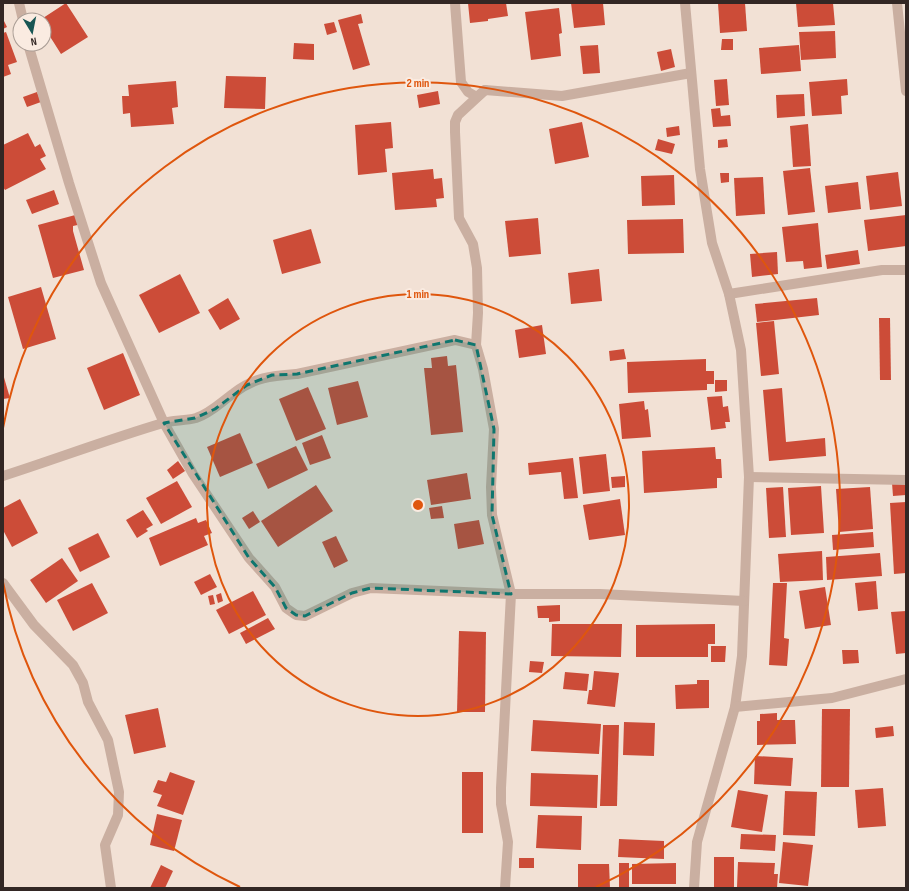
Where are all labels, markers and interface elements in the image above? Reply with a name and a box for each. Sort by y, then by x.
north arrow [12,12,52,52]
text: N [30,34,38,48]
text: 2 min [407,76,429,91]
text: 1 min [407,287,429,302]
centre of rings [411,498,425,512]

